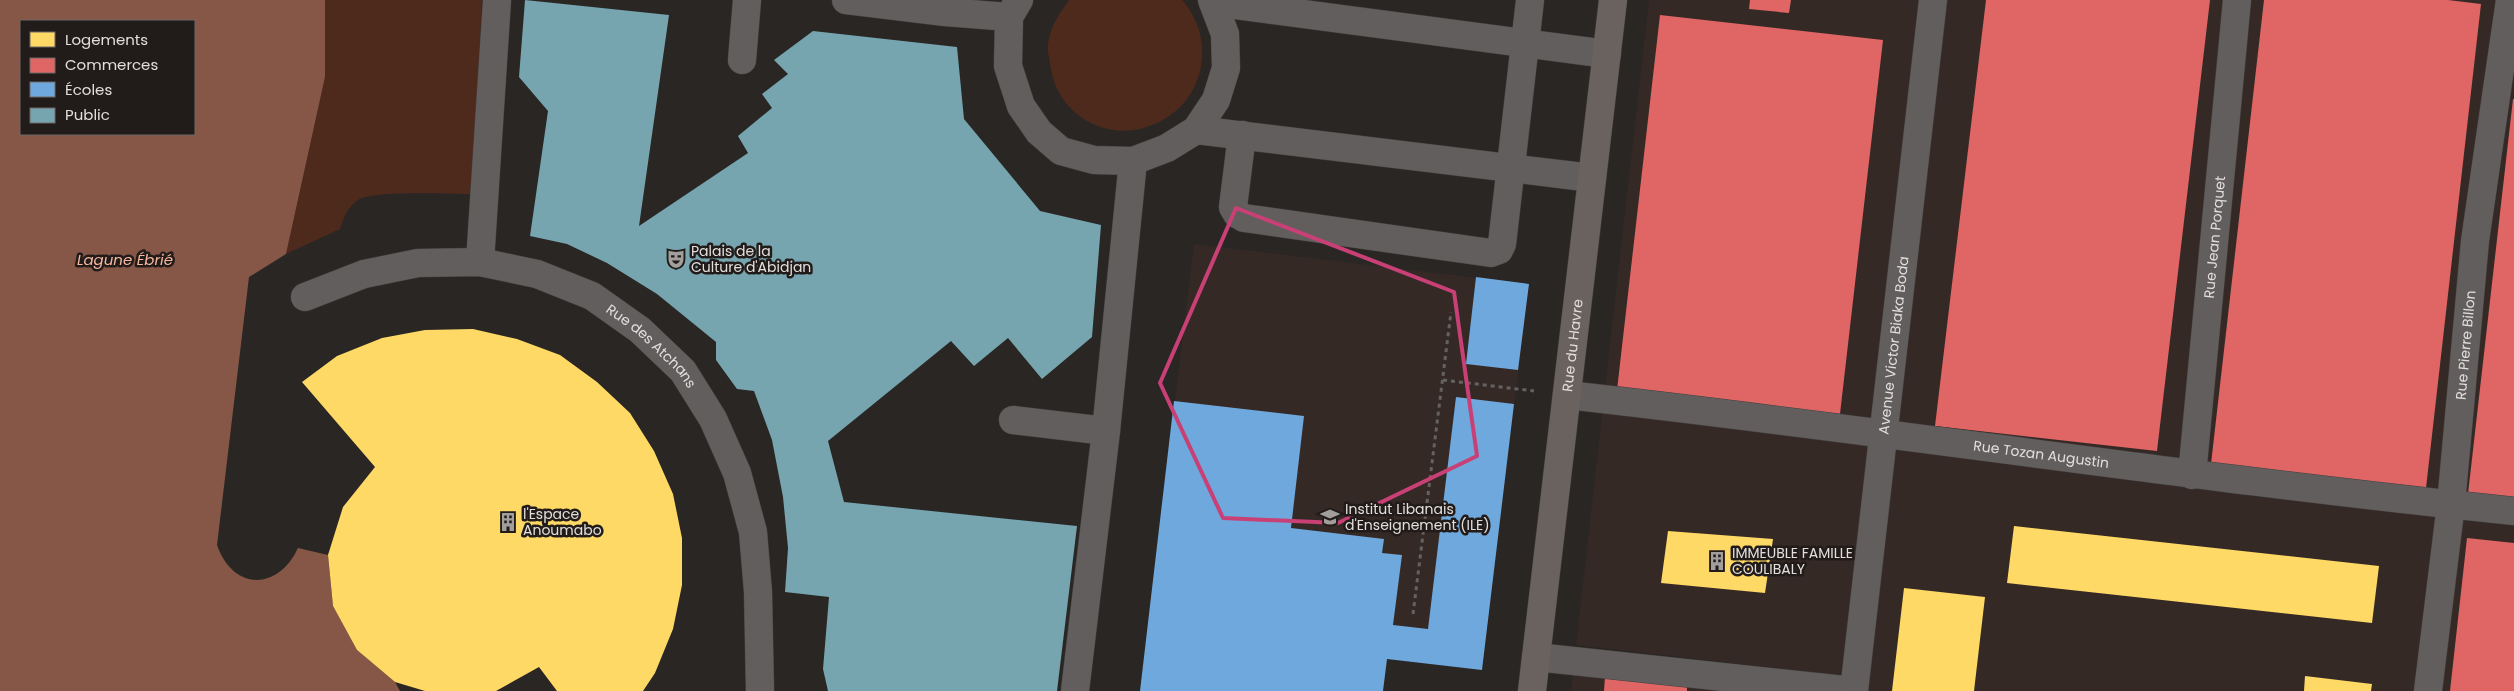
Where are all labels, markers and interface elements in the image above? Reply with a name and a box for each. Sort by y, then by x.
legend [20,20,195,135]
text: Logements [65,29,148,50]
text: Commerces [65,54,158,75]
text: Écoles [65,79,112,100]
text: Public [65,104,110,125]
street label: Rue Jean Porquet [2199,175,2230,299]
place label: Palais de la Culture d'Abidjan [691,241,811,277]
theatre icon: Palais de la Culture d'Abidjan [665,248,687,270]
water label: Lagune Ébrié [77,249,173,270]
street label: Avenue Victor Biaka Boda [1873,255,1914,435]
street label: Rue Pierre Billon [2451,289,2480,401]
street label: Rue du Havre [1557,298,1588,393]
street label: Rue des Atchans [602,299,701,392]
street label: Rue Tozan Augustin [1972,435,2110,473]
place label: Institut Libanais d'Enseignement (ILE) [1345,499,1490,535]
place label: l'Espace Anoumabo [523,504,602,540]
school or university icon: Institut Libanais d'Enseignement (ILE) [1319,506,1341,528]
building icon: l'Espace Anoumabo [497,511,519,533]
place label: IMMEUBLE FAMILLE COULIBALY [1732,543,1853,579]
building icon: IMMEUBLE FAMILLE COULIBALY [1706,550,1728,572]

